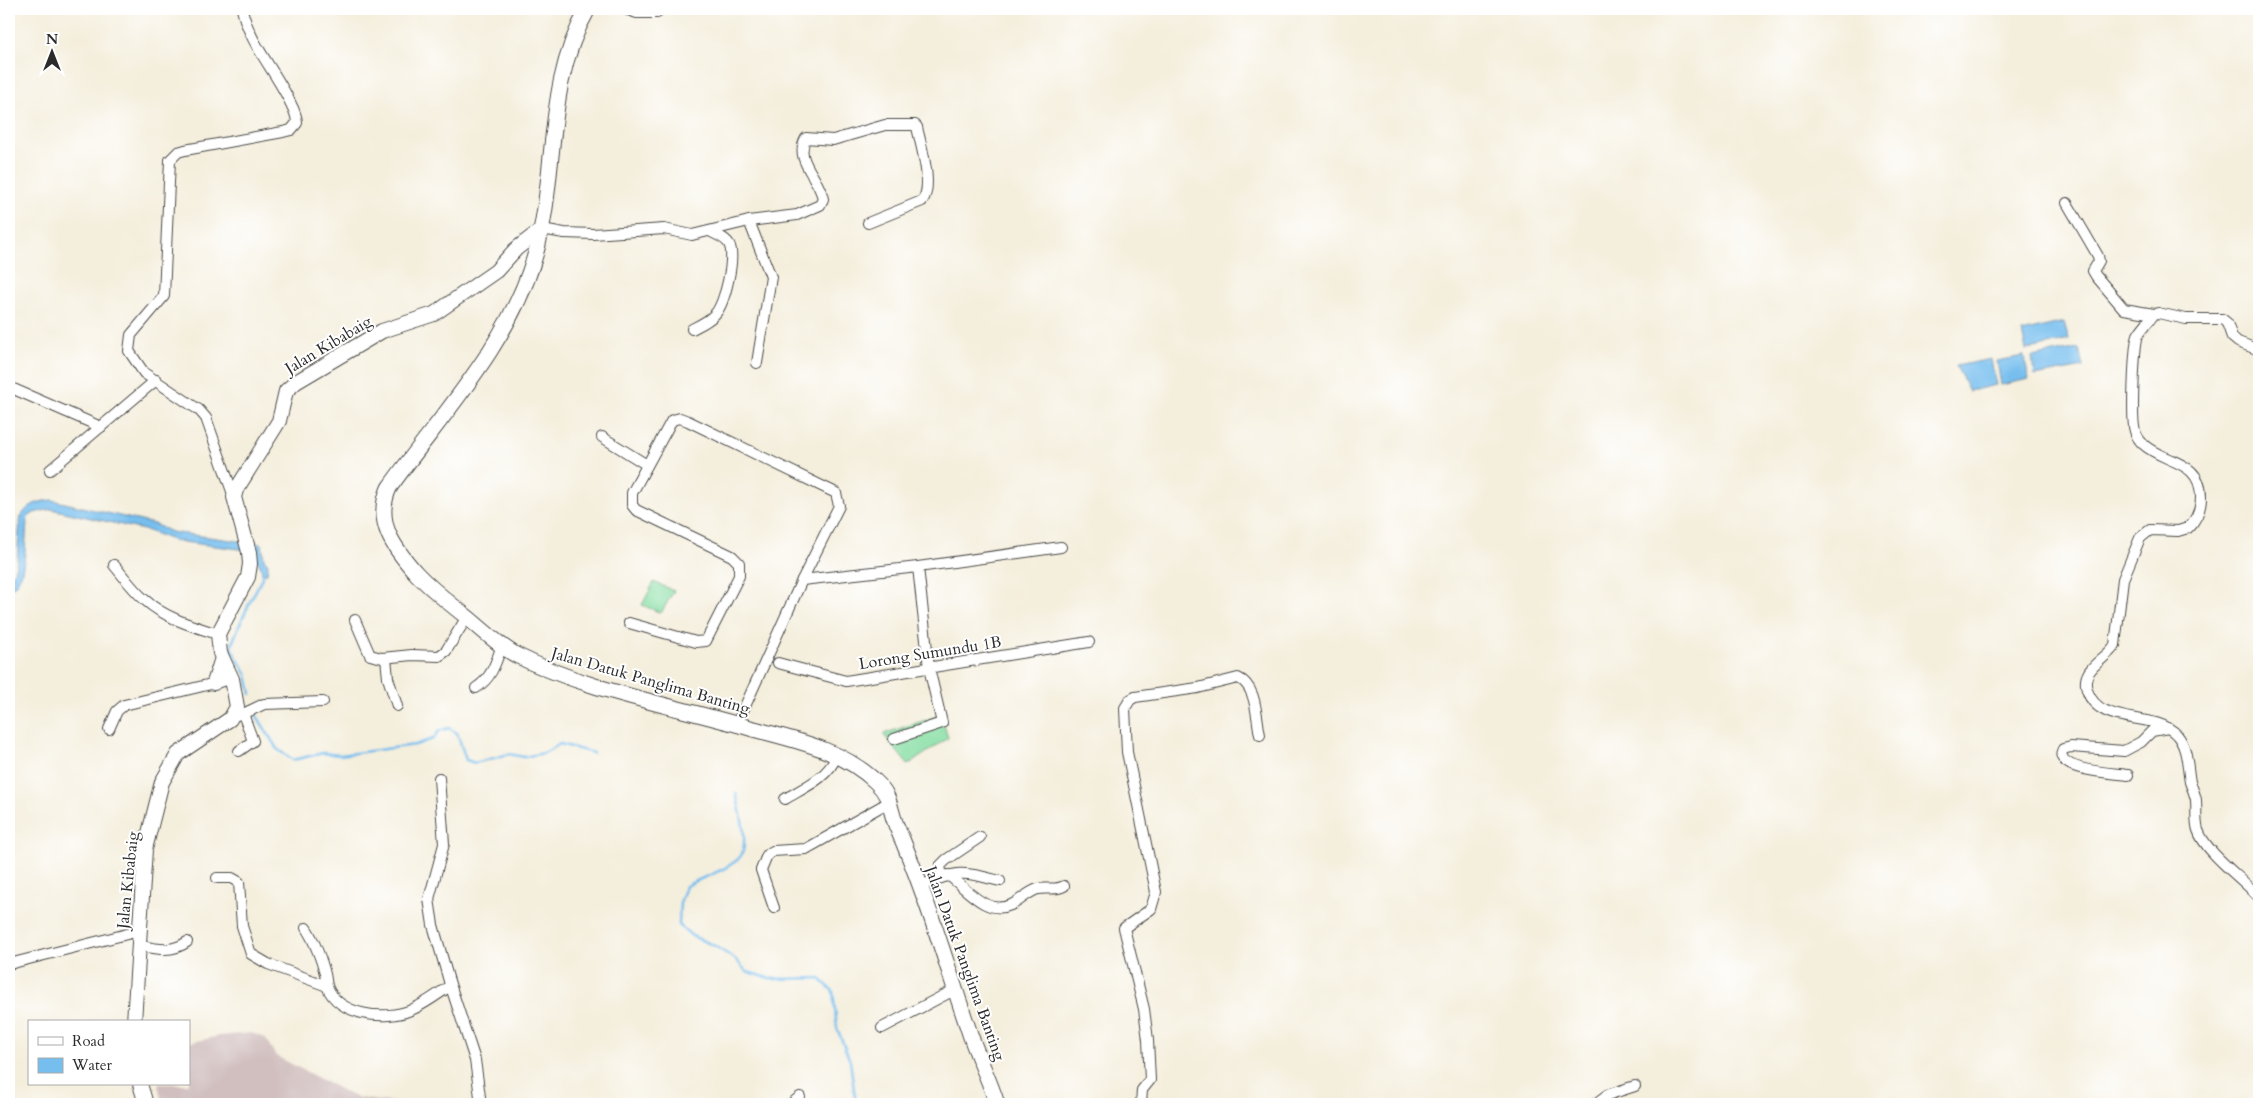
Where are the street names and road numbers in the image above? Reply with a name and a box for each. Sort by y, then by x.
street label: Jalan Kibabaig [279,310,376,380]
street label: Lorong Sumundu 1B [857,631,1003,675]
street label: Jalan Datuk Panglima Banting [547,642,753,720]
street label: Jalan Kibabaig [112,830,144,932]
street label: Jalan Datuk Panglima Banting [919,861,1011,1064]

